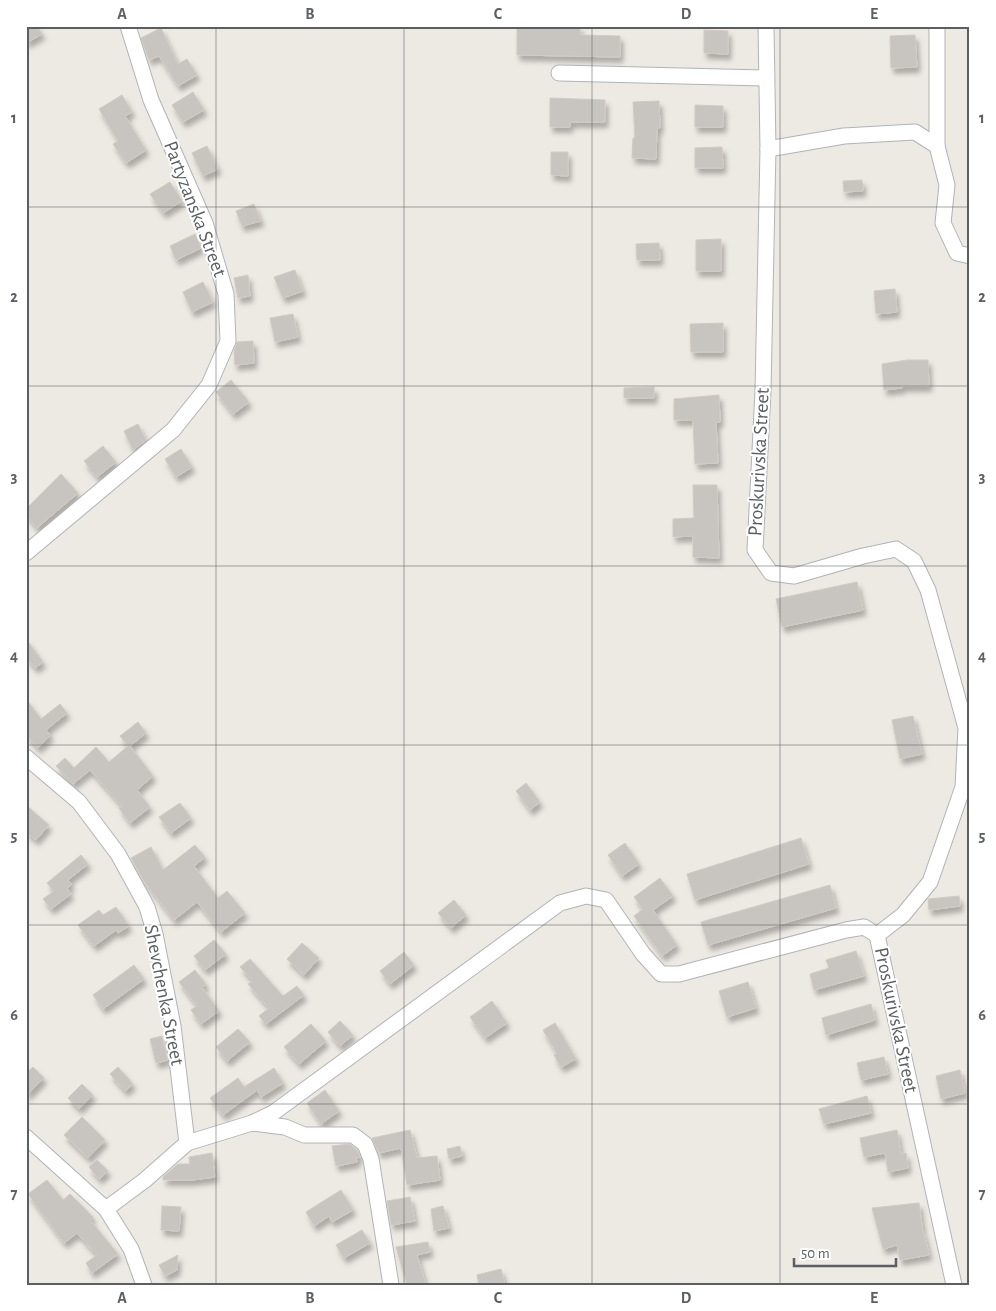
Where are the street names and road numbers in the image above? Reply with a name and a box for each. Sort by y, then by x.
street label: Partyzanska Street [160,138,230,280]
street label: Proskurivska Street [745,387,773,537]
street label: Shevchenka Street [141,923,188,1068]
street label: Proskurivska Street [871,945,921,1095]

